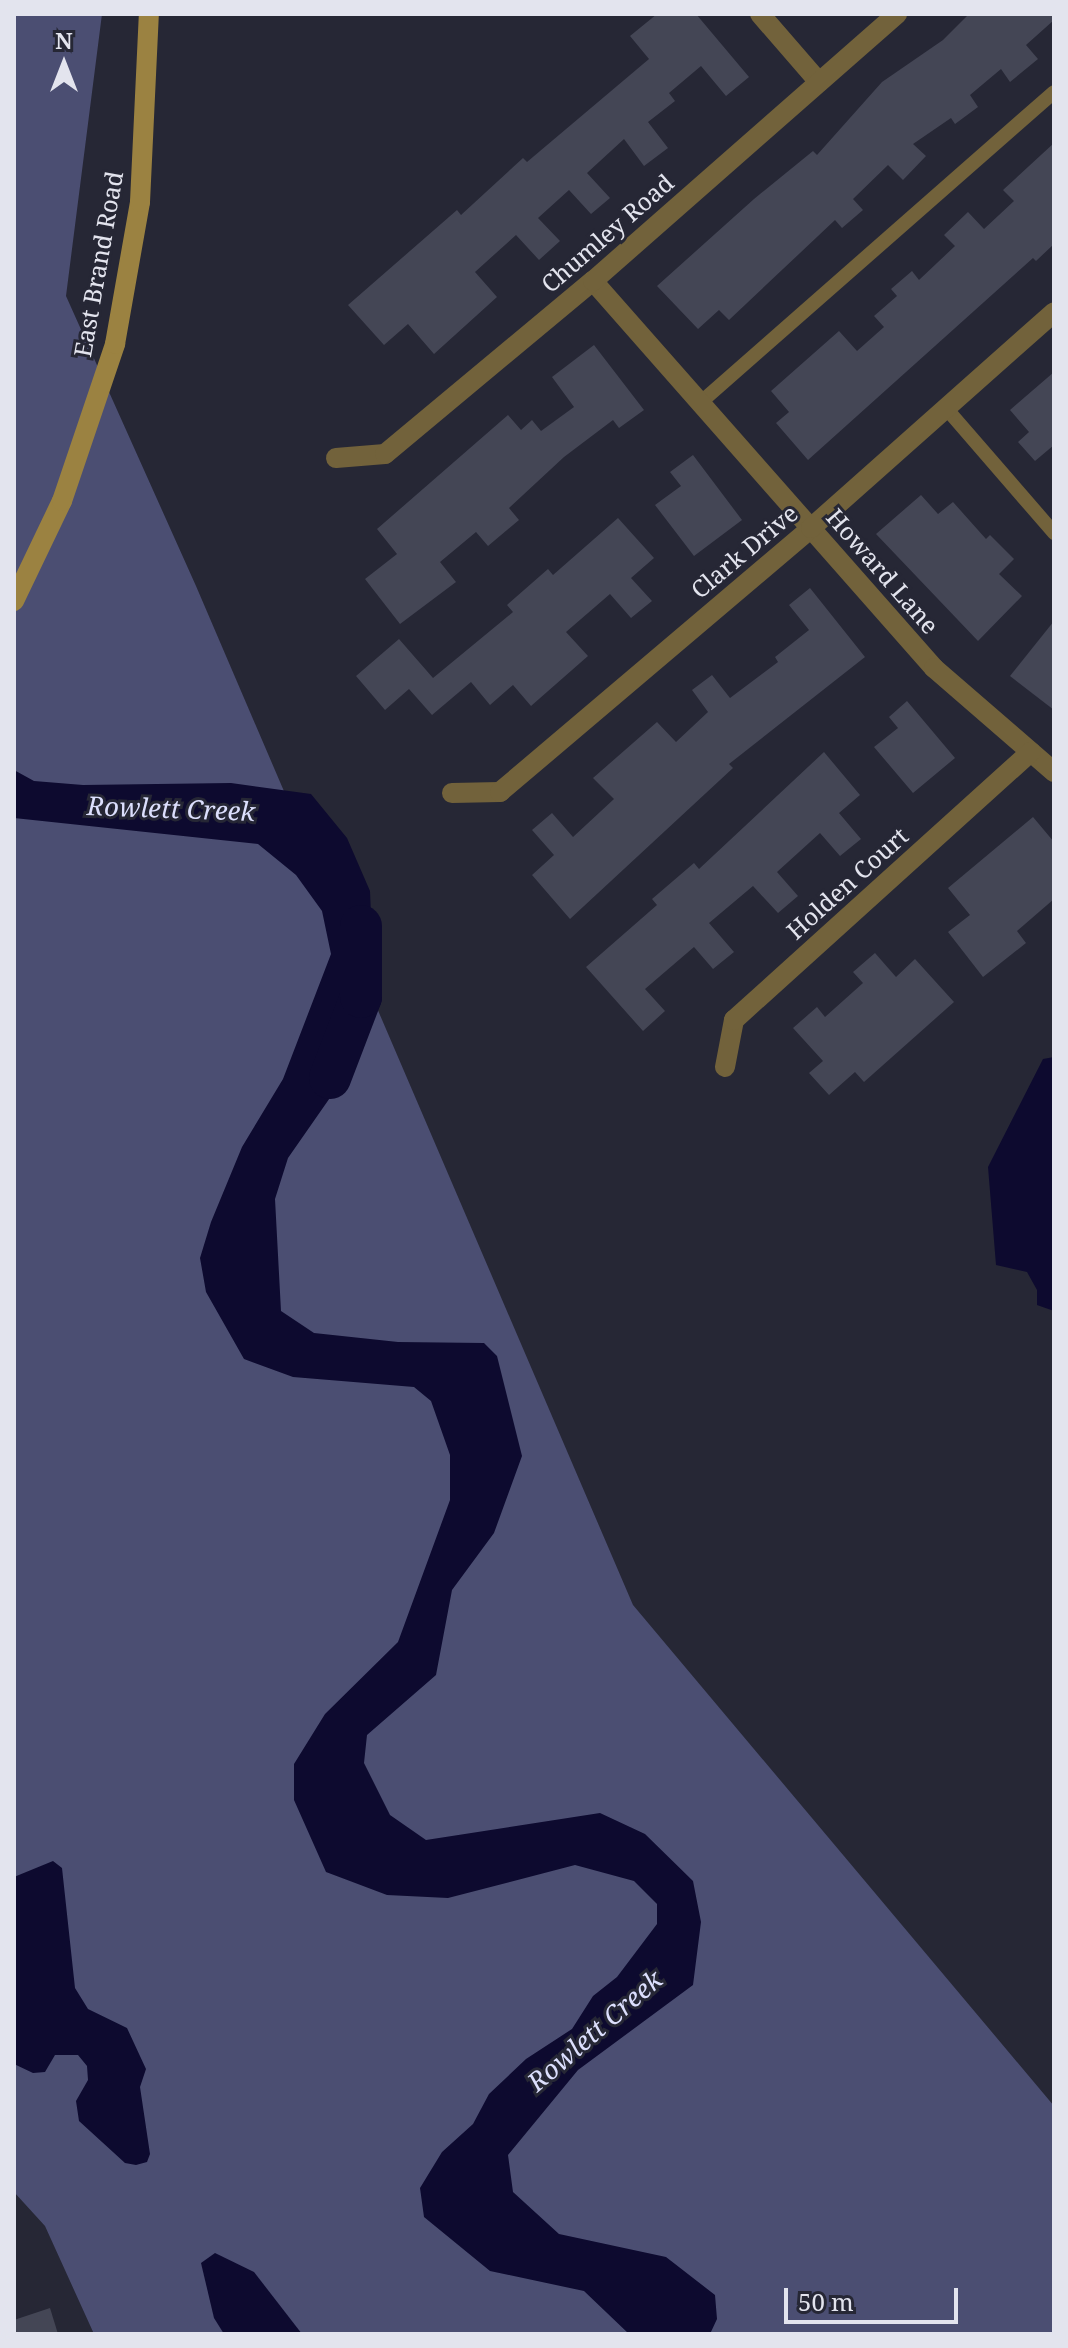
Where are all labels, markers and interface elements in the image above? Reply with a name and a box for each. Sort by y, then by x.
north arrow [24,24,104,104]
text: N [55,25,73,55]
street label: Chumley Road [535,168,679,298]
street label: East Brand Road [67,169,129,359]
street label: Clark Drive [685,498,803,604]
street label: Howard Lane [821,503,945,639]
water label: Rowlett Creek [86,790,256,828]
street label: Holden Court [780,821,914,945]
water label: Rowlett Creek [521,1964,669,2098]
scale bar [788,2272,962,2322]
text: 50 m [798,2285,854,2318]

